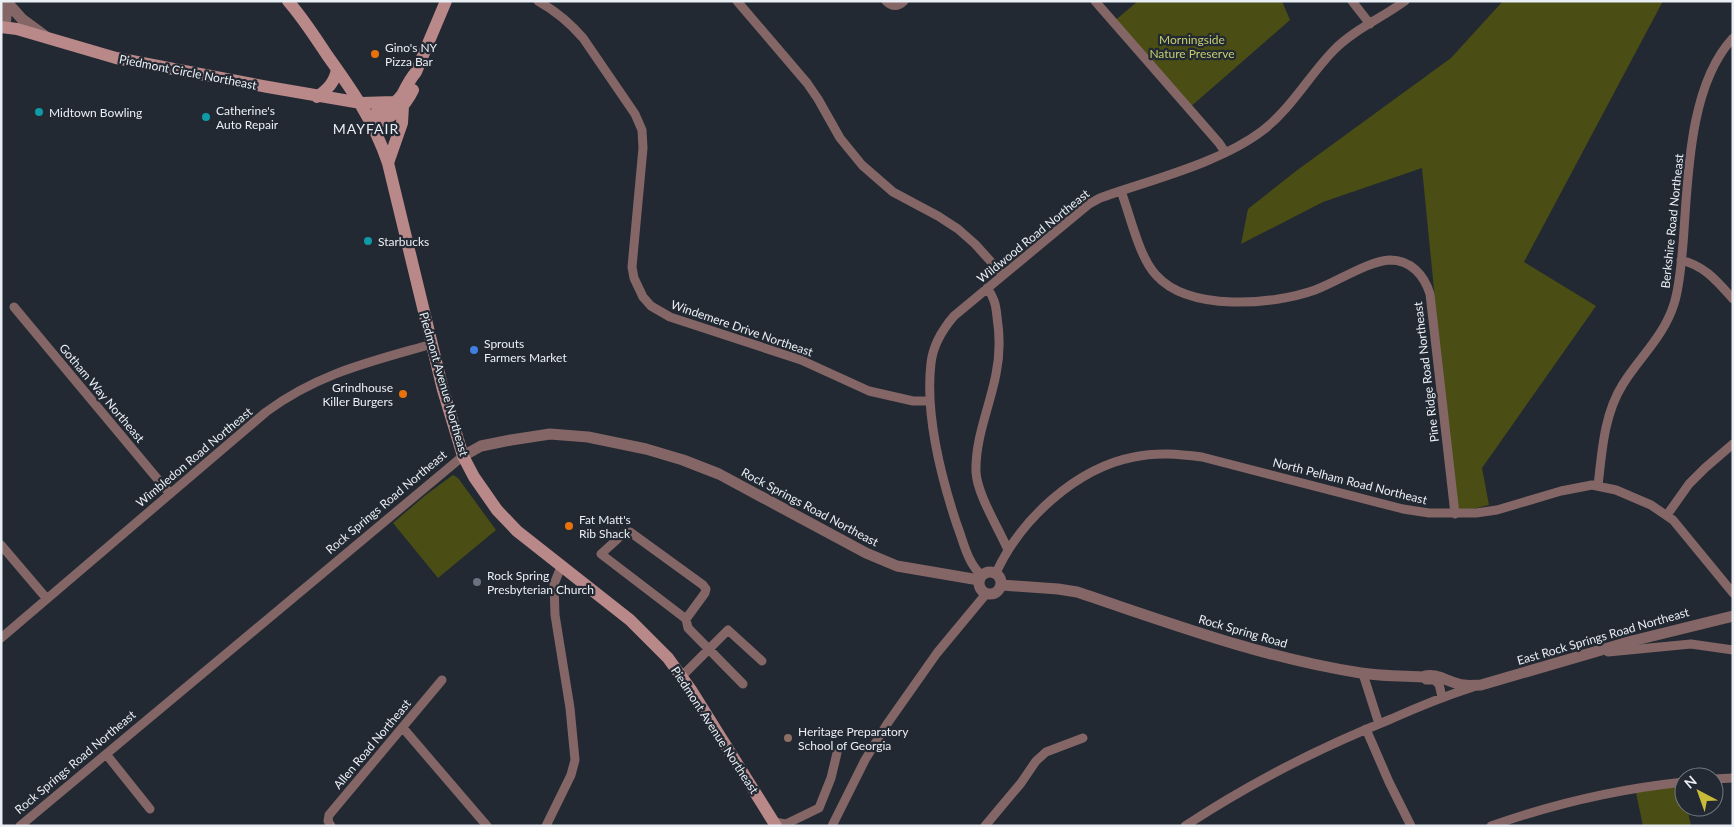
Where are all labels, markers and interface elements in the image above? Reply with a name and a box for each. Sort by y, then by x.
park label: Morningside Nature Preserve [1149,32,1235,61]
place label: Gino's NY Pizza Bar [385,40,438,69]
marker: Gino's NY Pizza Bar [369,48,381,60]
street label: Piedmont Circle Northeast [118,51,259,93]
place label: Catherine's Auto Repair [216,103,279,132]
place label: Midtown Bowling [49,105,142,120]
marker: Midtown Bowling [33,106,45,118]
marker: Catherine's Auto Repair [200,111,212,123]
district label: MAYFAIR [333,120,399,137]
street label: Berkshire Road Northeast [1657,152,1687,289]
street label: Wildwood Road Northeast [974,186,1093,286]
place label: Starbucks [378,234,429,249]
marker: Starbucks [362,235,374,247]
street label: Windemere Drive Northeast [669,297,816,360]
street label: Pine Ridge Road Northeast [1410,300,1442,443]
street label: Piedmont Avenue Northeast [416,310,472,458]
place label: Sprouts Farmers Market [484,336,567,365]
street label: Gotham Way Northeast [56,340,148,446]
marker: Sprouts Farmers Market [468,344,480,356]
place label: Grindhouse Killer Burgers [322,380,393,409]
marker: Grindhouse Killer Burgers [397,388,409,400]
street label: Wimbledon Road Northeast [133,404,256,510]
street label: Rock Springs Road Northeast [323,447,450,557]
street label: North Pelham Road Northeast [1271,455,1429,508]
street label: Rock Springs Road Northeast [739,464,882,550]
place label: Fat Matt's Rib Shack [579,512,631,541]
marker: Fat Matt's Rib Shack [563,520,575,532]
place label: Rock Spring Presbyterian Church [487,568,594,597]
marker: Rock Spring Presbyterian Church [471,576,483,588]
street label: East Rock Springs Road Northeast [1515,604,1691,668]
street label: Rock Spring Road [1197,611,1289,651]
street label: Piedmont Avenue Northeast [668,663,762,797]
street label: Allen Road Northeast [330,696,414,792]
street label: Rock Springs Road Northeast [12,707,139,817]
place label: Heritage Preparatory School of Georgia [798,724,909,753]
marker: Heritage Preparatory School of Georgia [782,732,794,744]
north arrow [1674,767,1724,817]
text: N [1680,772,1700,792]

